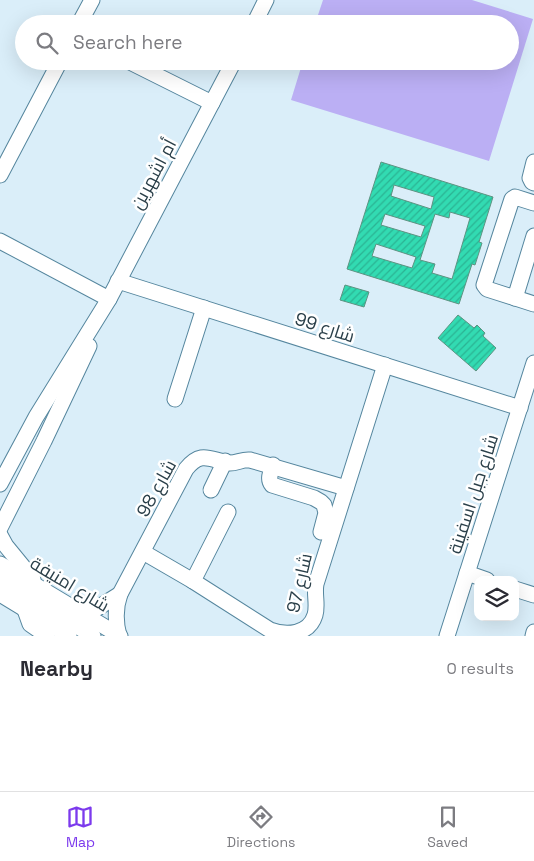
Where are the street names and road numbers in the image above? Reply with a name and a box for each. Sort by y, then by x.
street label: أم اشهرين [125,135,182,214]
street label: شارع 99 [292,307,358,348]
street label: شارع جبل اسفينة [443,431,504,557]
street label: شارع 98 [131,455,182,521]
street label: شارع امنيفة [26,551,114,617]
street label: شارع 97 [281,551,318,615]

